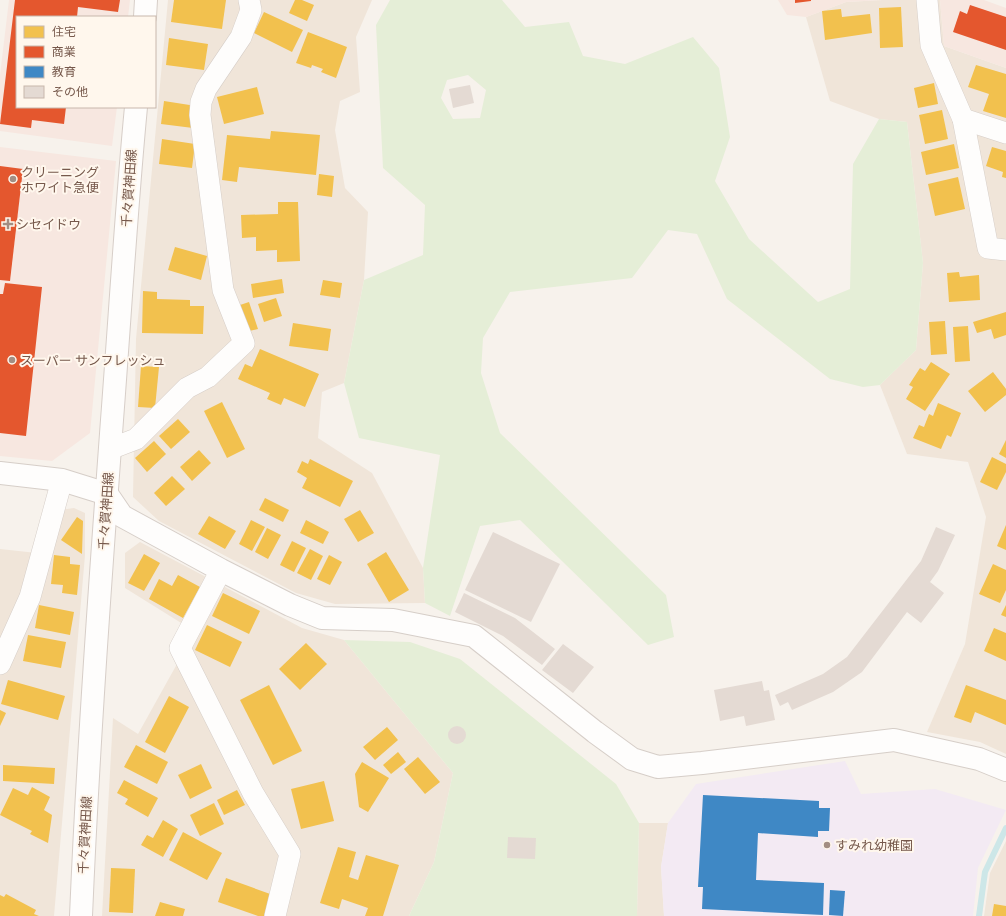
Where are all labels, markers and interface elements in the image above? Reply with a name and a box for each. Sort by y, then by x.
legend [16,16,156,108]
text: 住宅 [52,24,76,40]
text: 商業 [52,44,76,60]
text: 教育 [52,64,76,80]
text: その他 [52,84,88,100]
street label: 千々賀神田線 [118,148,140,228]
place label: クリーニング ホワイト急便 [21,164,99,196]
marker: クリーニング ホワイト急便 [8,174,18,184]
place label: シセイドウ [16,216,81,233]
marker: シセイドウ [3,219,13,229]
place label: スーパー サンフレッシュ [20,352,165,369]
marker: スーパー サンフレッシュ [7,355,17,365]
street label: 千々賀神田線 [95,471,117,551]
street label: 千々賀神田線 [74,796,96,874]
place label: すみれ幼稚園 [835,837,913,854]
marker: すみれ幼稚園 [822,840,832,850]

